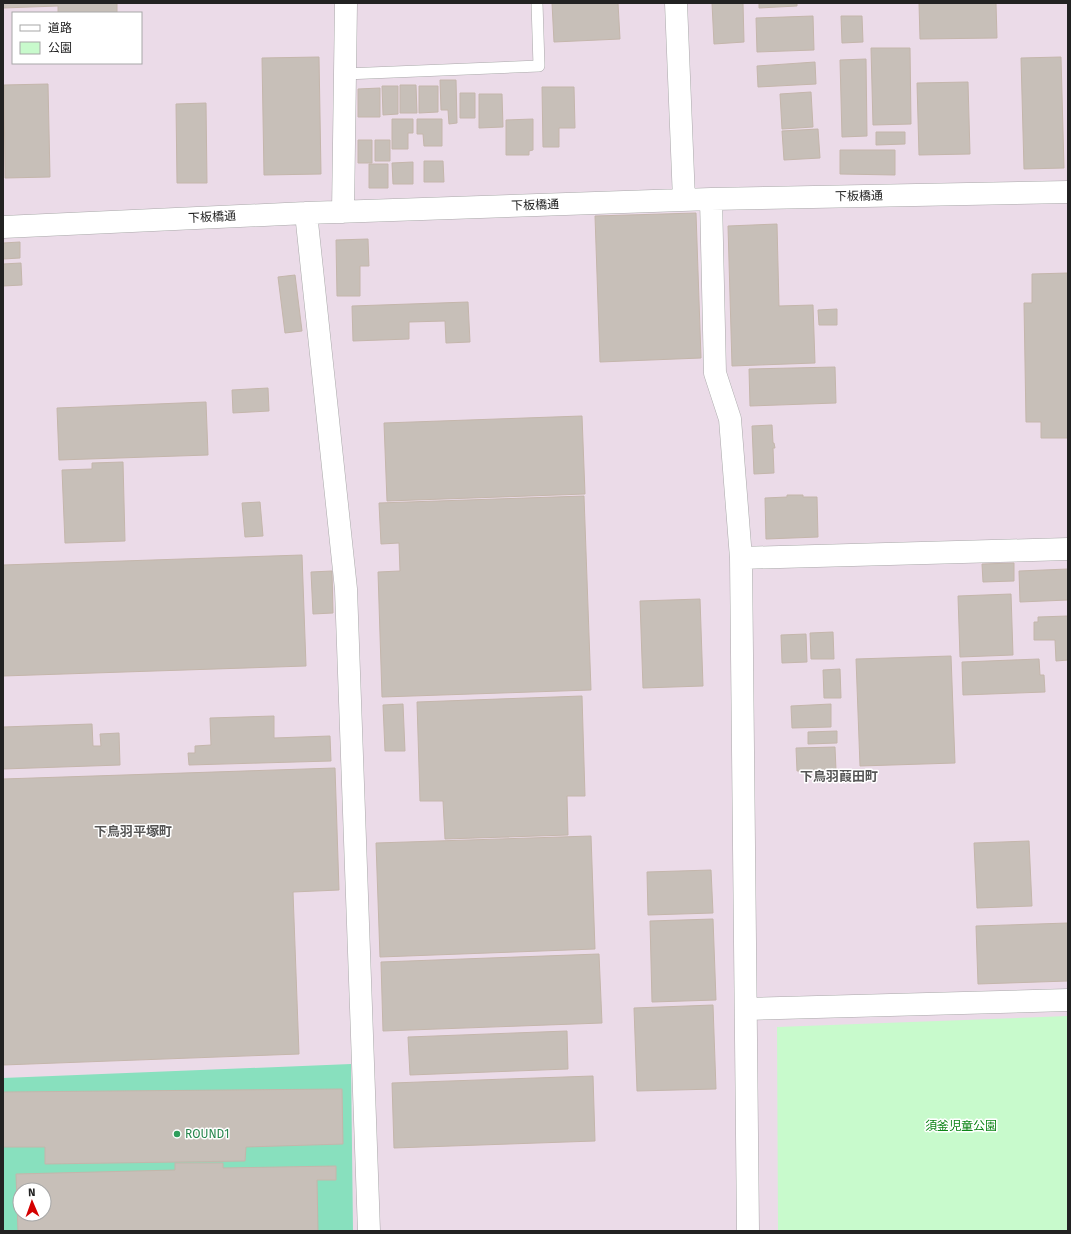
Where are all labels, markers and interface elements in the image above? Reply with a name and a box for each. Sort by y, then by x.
legend [12,12,142,64]
text: 道路 [48,21,72,35]
text: 公園 [48,41,72,55]
street label: 下板橋通 [835,189,883,203]
street label: 下板橋通 [511,197,559,213]
street label: 下板橋通 [188,209,236,225]
district label: 下鳥羽葭田町 [800,769,878,784]
district label: 下鳥羽平塚町 [94,824,172,839]
park label: 須釜児童公園 [925,1119,997,1133]
place label: ROUND1 [185,1127,229,1141]
marker: ROUND1 [172,1129,182,1139]
north arrow [12,1182,52,1222]
text: N [28,1186,36,1199]

